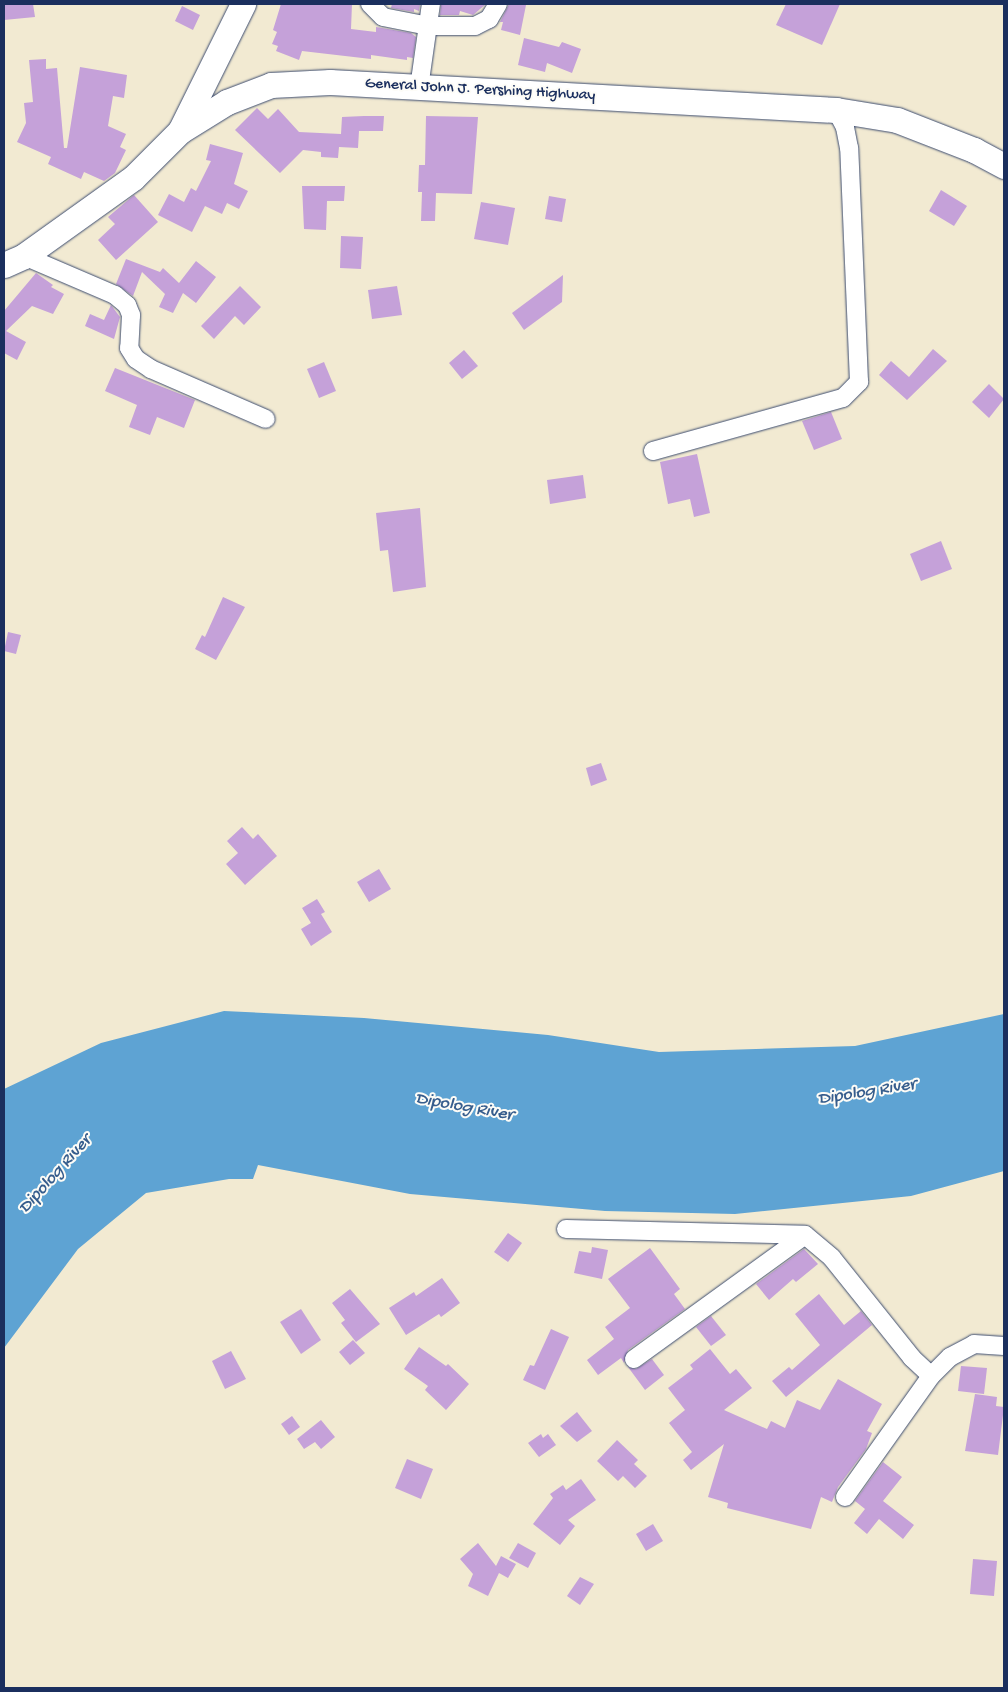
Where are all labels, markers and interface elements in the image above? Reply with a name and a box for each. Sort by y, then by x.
street label: General John J. Pershing Highway [364,75,596,107]
water label: Dipolog River [817,1075,917,1111]
water label: Dipolog River [414,1089,514,1127]
water label: Dipolog River [15,1131,97,1219]

